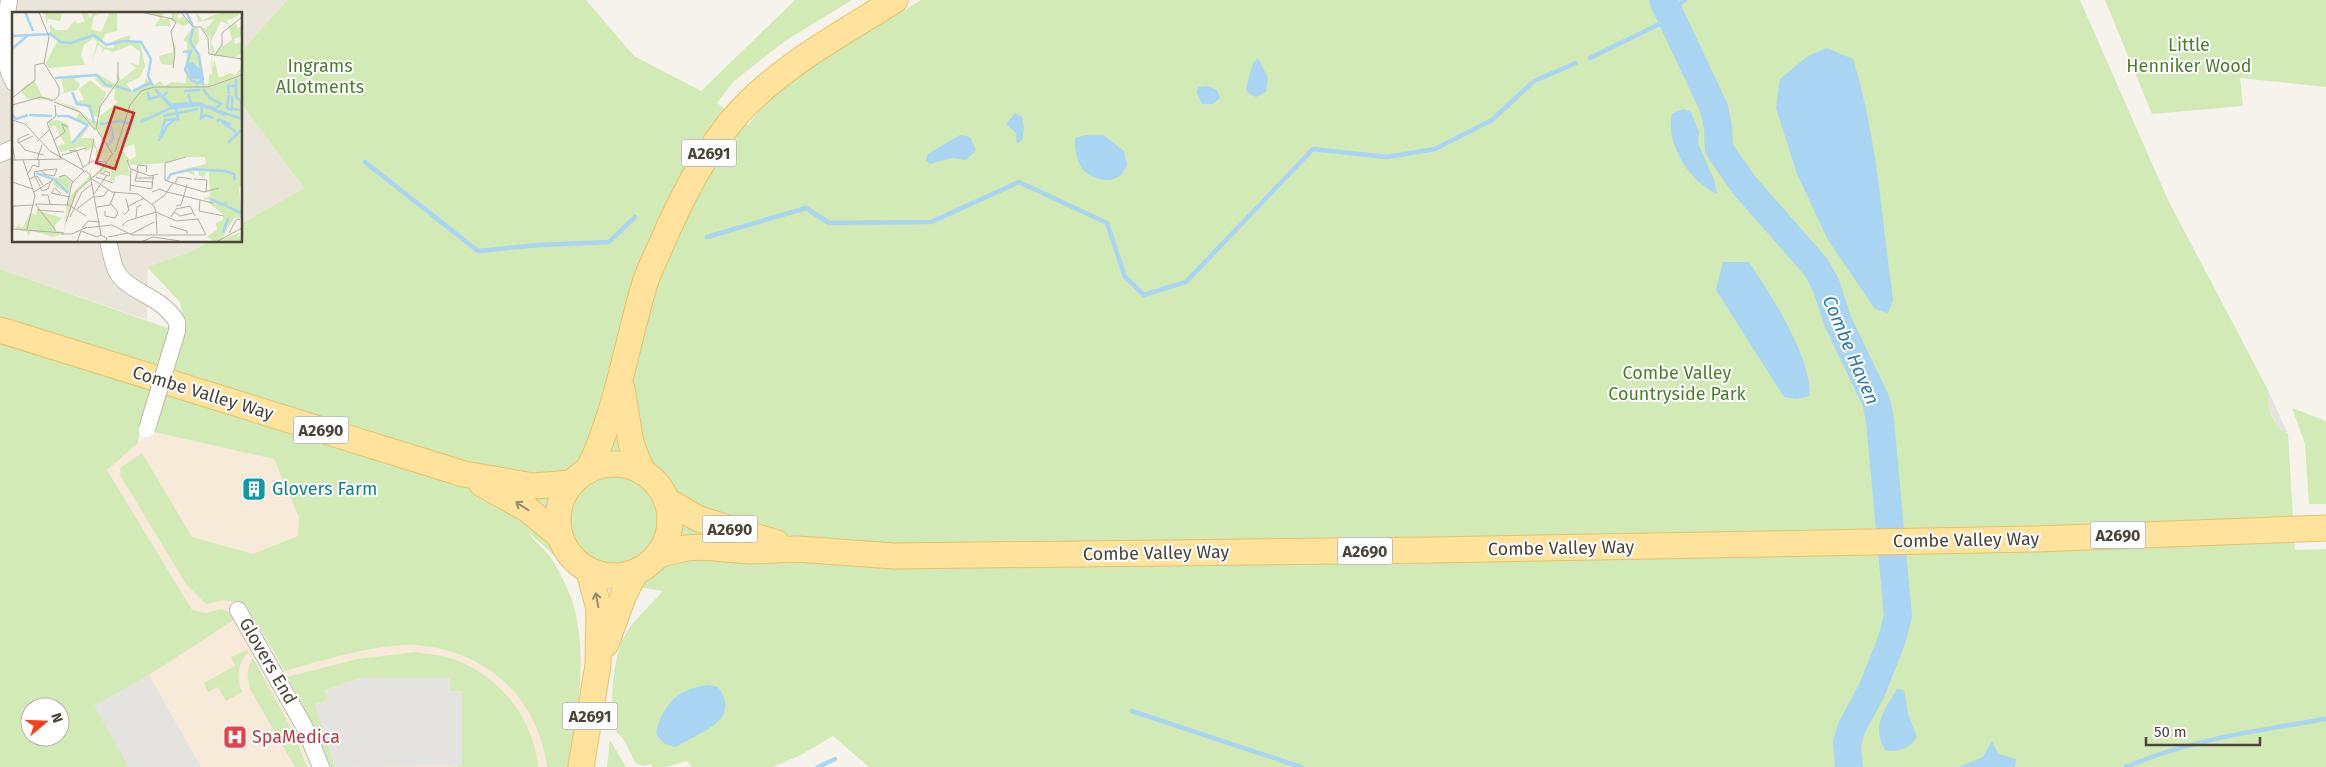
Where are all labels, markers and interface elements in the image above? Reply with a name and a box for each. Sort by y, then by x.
inset map [12,12,242,242]
park label: Little Henniker Wood [2126,34,2252,77]
park label: Ingrams Allotments [276,55,364,98]
road number: A2691 [682,140,736,167]
water label: Combe Haven [1818,292,1884,408]
street label: Combe Valley Way [130,361,276,425]
park label: Combe Valley Countryside Park [1608,362,1747,405]
road number: A2690 [294,416,348,444]
building icon: Glovers Farm [241,476,267,502]
place label: Glovers Farm [272,478,377,500]
one-way arrow [515,501,529,512]
road number: A2690 [702,516,758,542]
road number: A2690 [2090,522,2146,548]
street label: Combe Valley Way [1893,528,2040,552]
street label: Combe Valley Way [1488,536,1635,560]
road number: A2690 [1338,538,1392,564]
street label: Combe Valley Way [1083,541,1230,565]
one-way arrow [592,593,602,609]
street label: Glovers End [234,614,302,708]
north arrow [20,697,70,747]
road number: A2691 [562,702,618,729]
text: N [47,711,66,725]
scale bar [2146,714,2260,746]
text: 50 m [2154,723,2187,741]
hospital icon: SpaMedica [222,724,248,750]
place label: SpaMedica [252,726,340,748]

